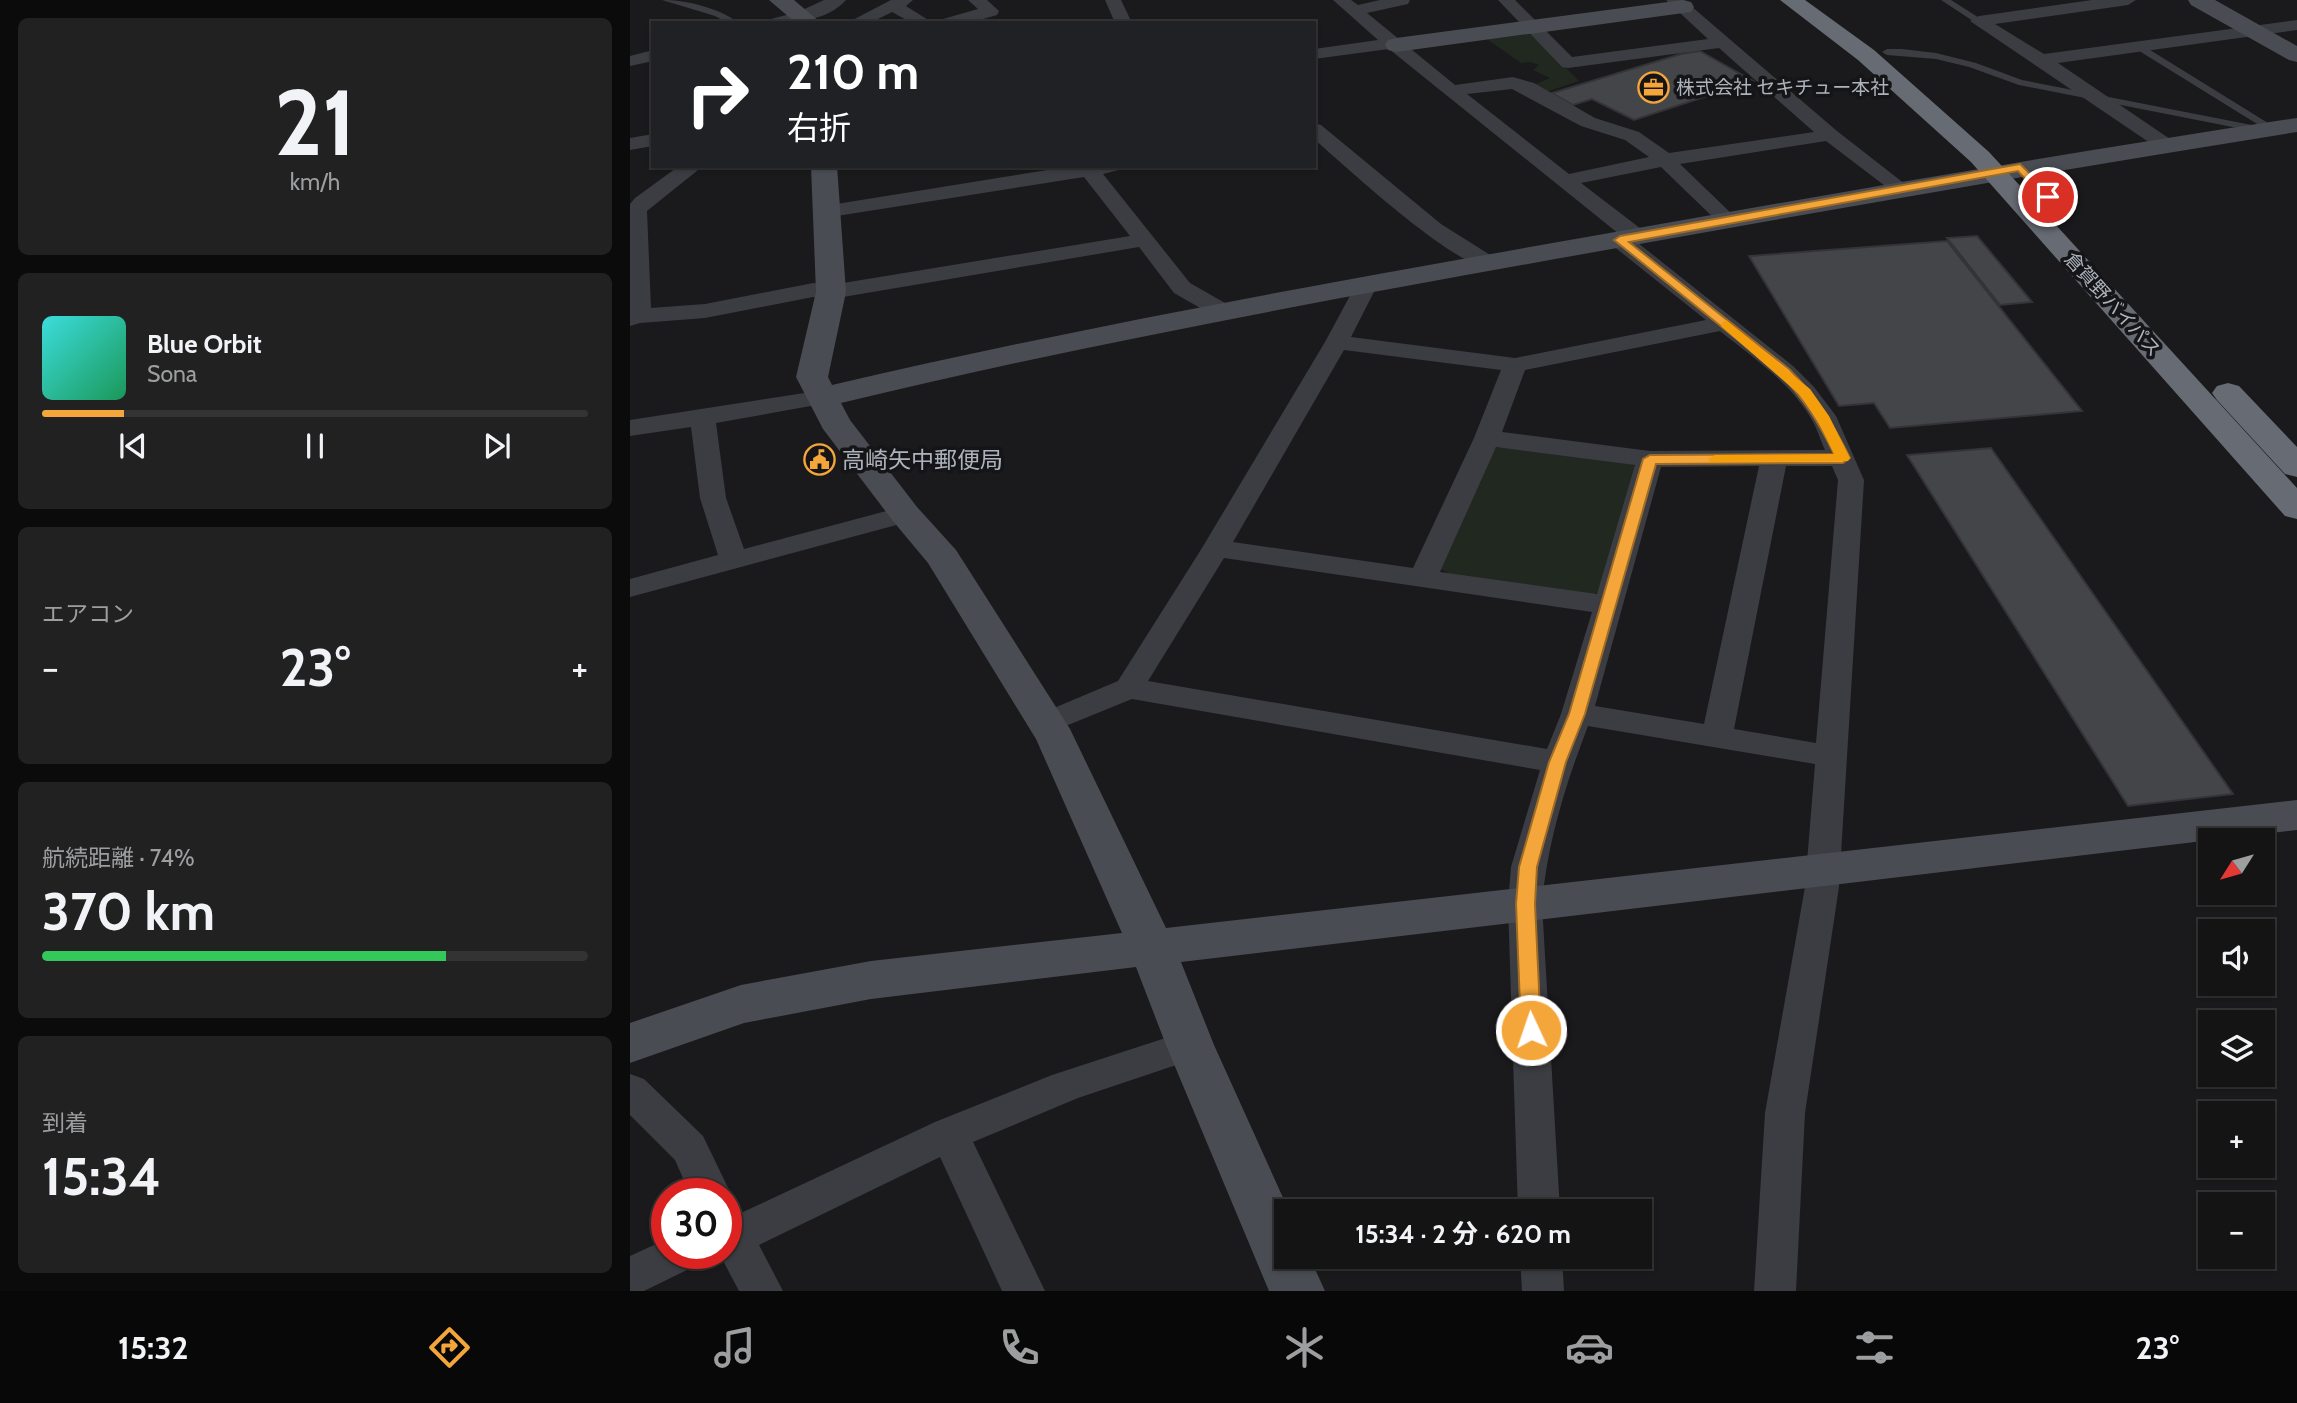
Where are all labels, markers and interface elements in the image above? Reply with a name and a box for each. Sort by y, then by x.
text: 210 m [787,42,919,101]
icon: right [672,49,763,140]
text: 21 [274,67,356,178]
office icon: 株式会社 セキチュー本社 [1636,70,1670,104]
place label: 株式会社 セキチュー本社 [1676,76,1889,99]
text: 右折 [787,108,851,147]
pin [2018,167,2078,227]
text: km/h [290,168,340,196]
icon: arrive [2029,178,2067,216]
street label: 倉賀野バイパス [2060,247,2166,361]
text: Blue Orbit [147,328,262,360]
text: Sona [147,360,197,388]
icon: previous [114,427,152,465]
icon: pause [296,427,334,465]
icon: next [478,427,516,465]
public building icon: 高崎矢中郵便局 [802,443,836,477]
place label: 高崎矢中郵便局 [842,446,1003,474]
text: エアコン [42,600,134,628]
text: 23° [280,636,350,699]
text: − [42,644,59,691]
text: + [571,644,588,691]
north arrow [2198,828,2275,905]
map controls [2198,828,2275,1269]
text: 航続距離 · 74% [42,844,195,872]
text: 370 km [42,880,215,943]
button: sound [2198,919,2275,996]
position arrow [1494,993,1568,1067]
button: layers [2198,1010,2275,1087]
button: + [2198,1101,2275,1178]
text: 到着 [42,1109,88,1137]
text: 15:34 [42,1145,161,1208]
speed limit sign: 30 [651,1178,742,1269]
button: − [2198,1192,2275,1269]
text: 15:34 · 2 分 · 620 m [1355,1218,1571,1250]
icon: directions [425,1323,474,1372]
icon: music [710,1323,759,1372]
icon: phone [995,1323,1044,1372]
icon: climate [1280,1323,1329,1372]
icon: car [1565,1323,1614,1372]
icon: filters [1850,1323,1899,1372]
text: 15:32 [118,1328,188,1367]
text: 23° [2135,1328,2179,1367]

